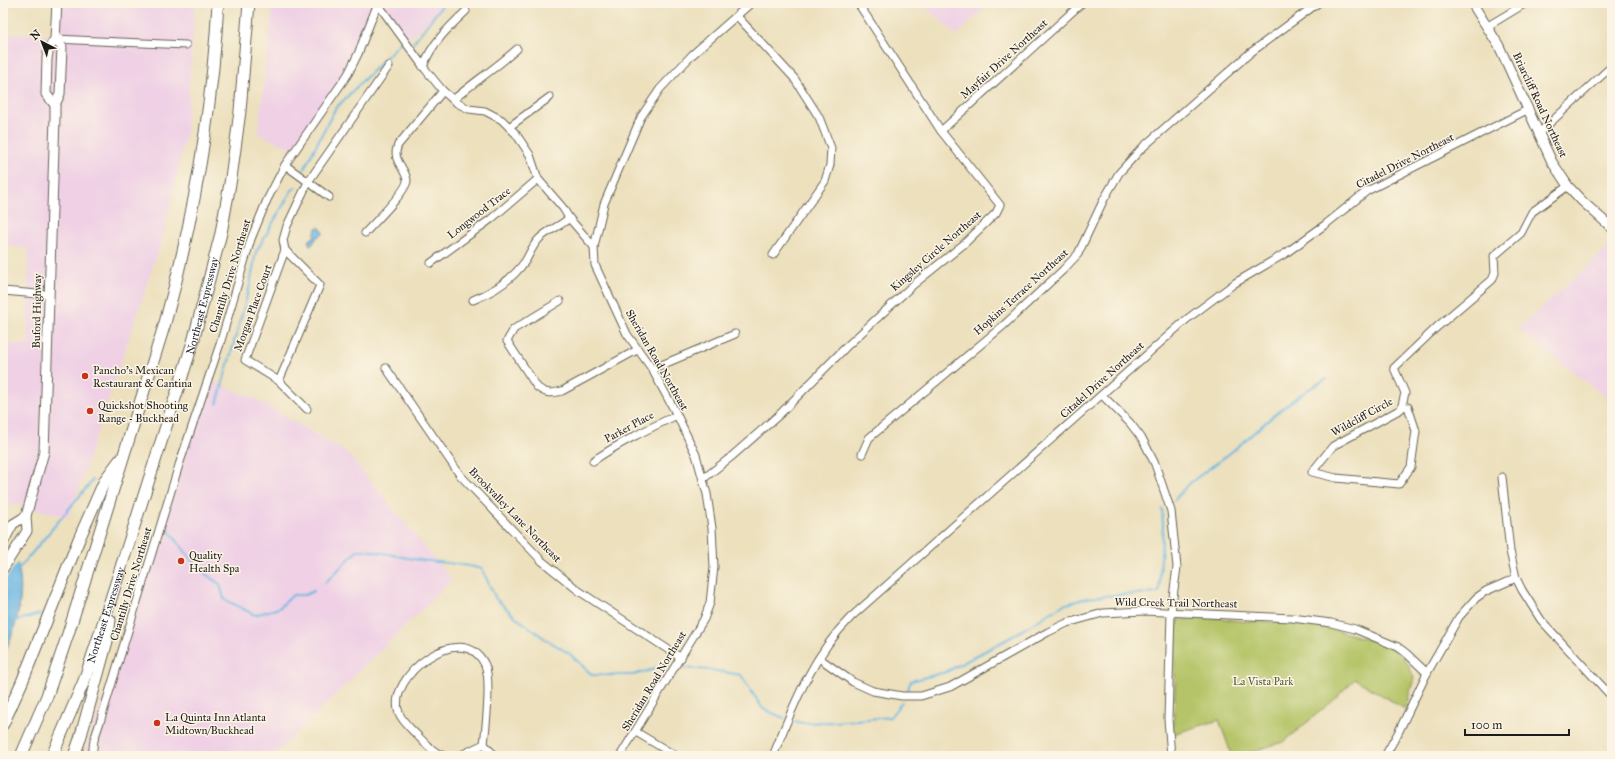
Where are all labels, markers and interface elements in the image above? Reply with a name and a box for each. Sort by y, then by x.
street label: Mayfair Drive Northeast [958,16,1050,102]
north arrow [22,22,62,62]
text: N [28,27,44,43]
street label: Briarcliff Road Northeast [1510,50,1570,160]
street label: Citadel Drive Northeast [1354,131,1456,191]
street label: Longwood Trace [445,184,513,242]
street label: Kingsley Circle Northeast [888,208,984,294]
street label: Chantilly Drive Northeast [207,218,254,334]
street label: Hopkins Terrace Northeast [971,246,1071,338]
street label: Northeast Expressway [183,255,221,356]
street label: Morgan Place Court [231,263,275,353]
street label: Buford Highway [30,273,44,349]
street label: Sheridan Road Northeast [623,307,691,413]
street label: Citadel Drive Northeast [1057,339,1147,421]
place label: Pancho's Mexican Restaurant & Cantina [93,364,192,390]
marker: Pancho's Mexican Restaurant & Cantina [80,371,90,381]
street label: Wildcliff Circle [1329,395,1395,439]
place label: Quickshot Shooting Range - Buckhead [98,399,189,425]
marker: Quickshot Shooting Range - Buckhead [85,406,95,416]
street label: Parker Place [602,408,656,445]
street label: Brookvalley Lane Northeast [466,465,564,565]
street label: Chantilly Drive Northeast [108,526,155,642]
place label: Quality Health Spa [189,549,240,575]
marker: Quality Health Spa [176,556,186,566]
street label: Northeast Expressway [84,565,127,665]
street label: Wild Creek Trail Northeast [1114,595,1238,611]
street label: Sheridan Road Northeast [619,629,689,733]
park label: La Vista Park [1233,675,1294,688]
place label: La Quinta Inn Atlanta Midtown/Buckhead [165,711,266,737]
scale bar [1465,711,1569,737]
marker: La Quinta Inn Atlanta Midtown/Buckhead [152,718,162,728]
text: 100 m [1471,718,1502,732]

